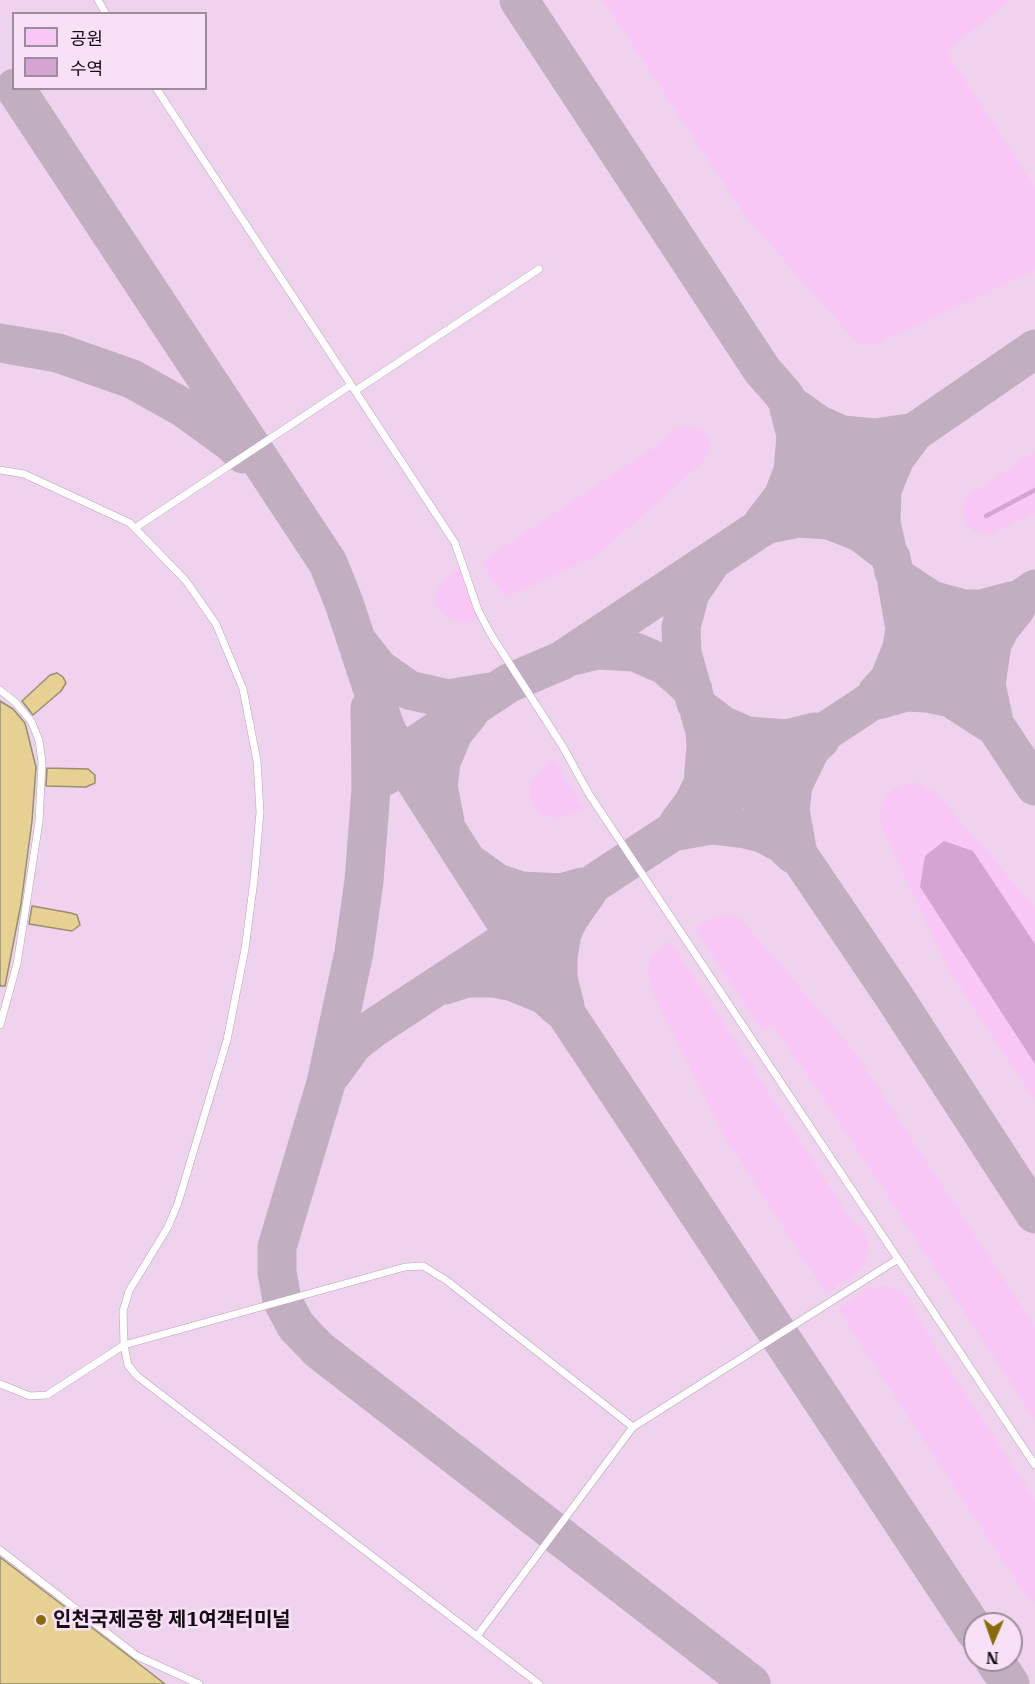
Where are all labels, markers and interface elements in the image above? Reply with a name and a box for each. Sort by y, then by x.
legend [12,12,207,90]
text: 공원 [70,27,103,50]
text: 수역 [70,57,103,80]
place label: 인천국제공항 제1여객터미널 [53,1608,290,1632]
north arrow [963,1612,1023,1672]
marker: 인천국제공항 제1여객터미널 [34,1613,48,1627]
text: N [986,1648,999,1668]

